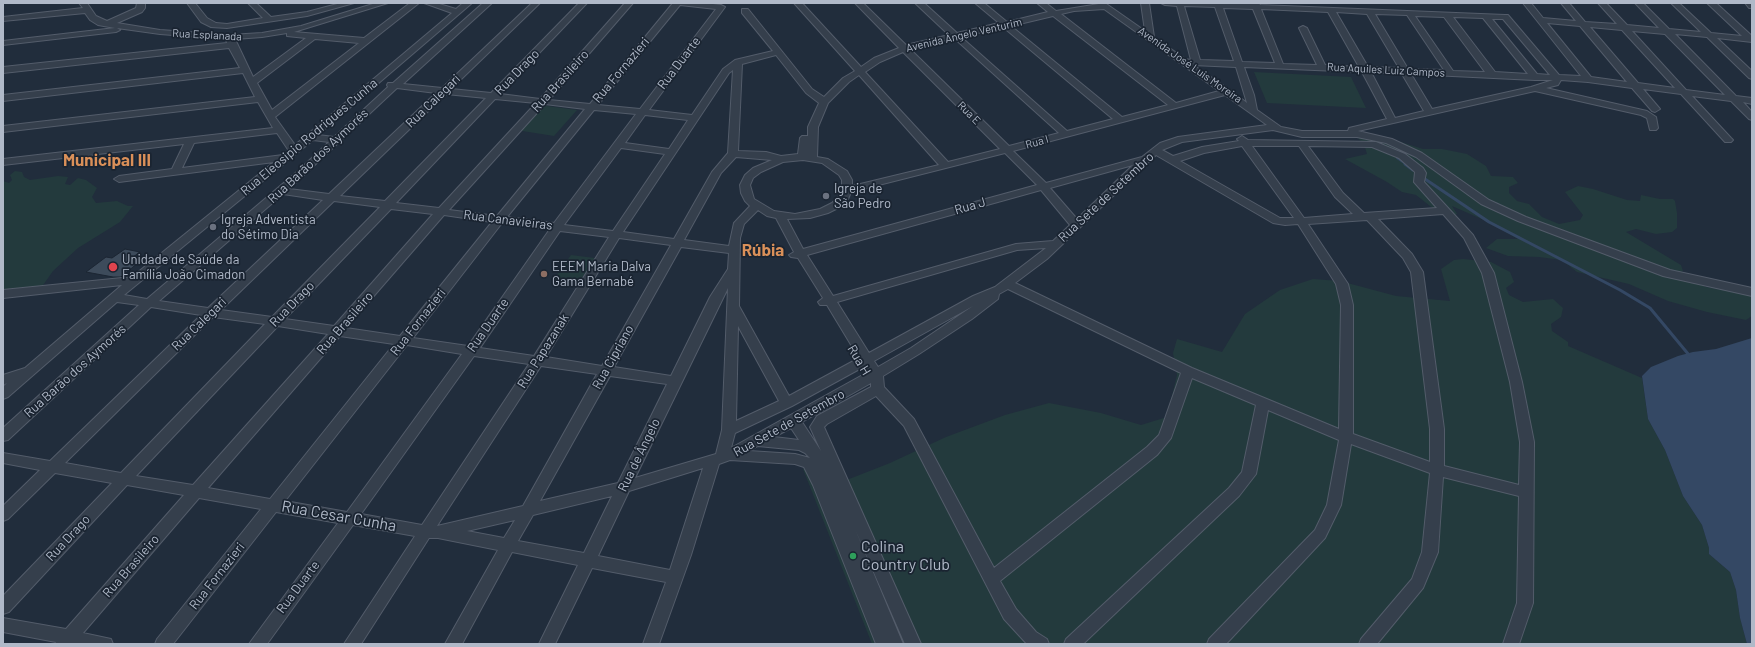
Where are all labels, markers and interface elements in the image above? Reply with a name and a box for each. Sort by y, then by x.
street label: Avenida Ângelo Venturim [905,15,1023,55]
street label: Avenida José Luis Moreira [1135,24,1245,106]
street label: Rua Esplanada [172,27,242,43]
street label: Rua Fornazieri [589,34,653,106]
street label: Rua Duarte [654,34,704,92]
street label: Rua Drago [491,46,543,98]
street label: Rua Brasileiro [528,47,592,115]
street label: Rua Aquiles Luiz Campos [1327,60,1445,80]
street label: Rua Calegari [402,71,464,131]
street label: Rua Eleosipio Rodrigues Cunha [237,75,381,199]
street label: Rua E [955,99,983,127]
street label: Rua Barão dos Aymorés [264,105,372,207]
street label: Rua I [1024,132,1050,152]
street label: Rua Sete de Setembro [1055,149,1157,245]
district label: Municipal III [63,150,151,170]
place label: Igreja de São Pedro [834,181,891,212]
marker: Igreja de São Pedro [821,191,831,201]
street label: Rua J [953,194,987,218]
street label: Rua Canavieiras [463,207,553,233]
place label: Igreja Adventista do Sétimo Dia [221,212,316,243]
marker: Igreja Adventista do Sétimo Dia [208,222,218,232]
district label: Rúbia [742,240,784,260]
place label: Unidade de Saúde da Família João Cimadon [122,252,245,283]
place label: EEEM Maria Dalva Gama Bernabé [552,259,651,290]
marker: Unidade de Saúde da Família João Cimadon [107,261,119,273]
marker: EEEM Maria Dalva Gama Bernabé [539,269,549,279]
street label: Rua Drago [266,278,318,330]
street label: Rua Fornazieri [387,285,449,359]
street label: Rua Brasileiro [313,288,377,358]
street label: Rua Calegari [168,294,230,354]
street label: Rua Duarte [464,295,512,355]
street label: Rua Papazanak [514,311,572,391]
street label: Rua Barão dos Aymorés [21,321,129,421]
street label: Rua Cipriano [589,322,637,392]
street label: Rua H [844,342,874,378]
street label: Rua Sete de Setembro [731,386,847,460]
street label: Rua de Ângelo [615,416,663,494]
street label: Rua Cesar Cunha [280,496,398,536]
street label: Rua Drago [43,512,93,564]
street label: Rua Brasileiro [99,531,163,601]
place label: Colina Country Club [861,537,950,575]
street label: Rua Fornazieri [186,539,248,613]
marker: Colina Country Club [848,551,858,561]
street label: Rua Duarte [273,558,323,616]

